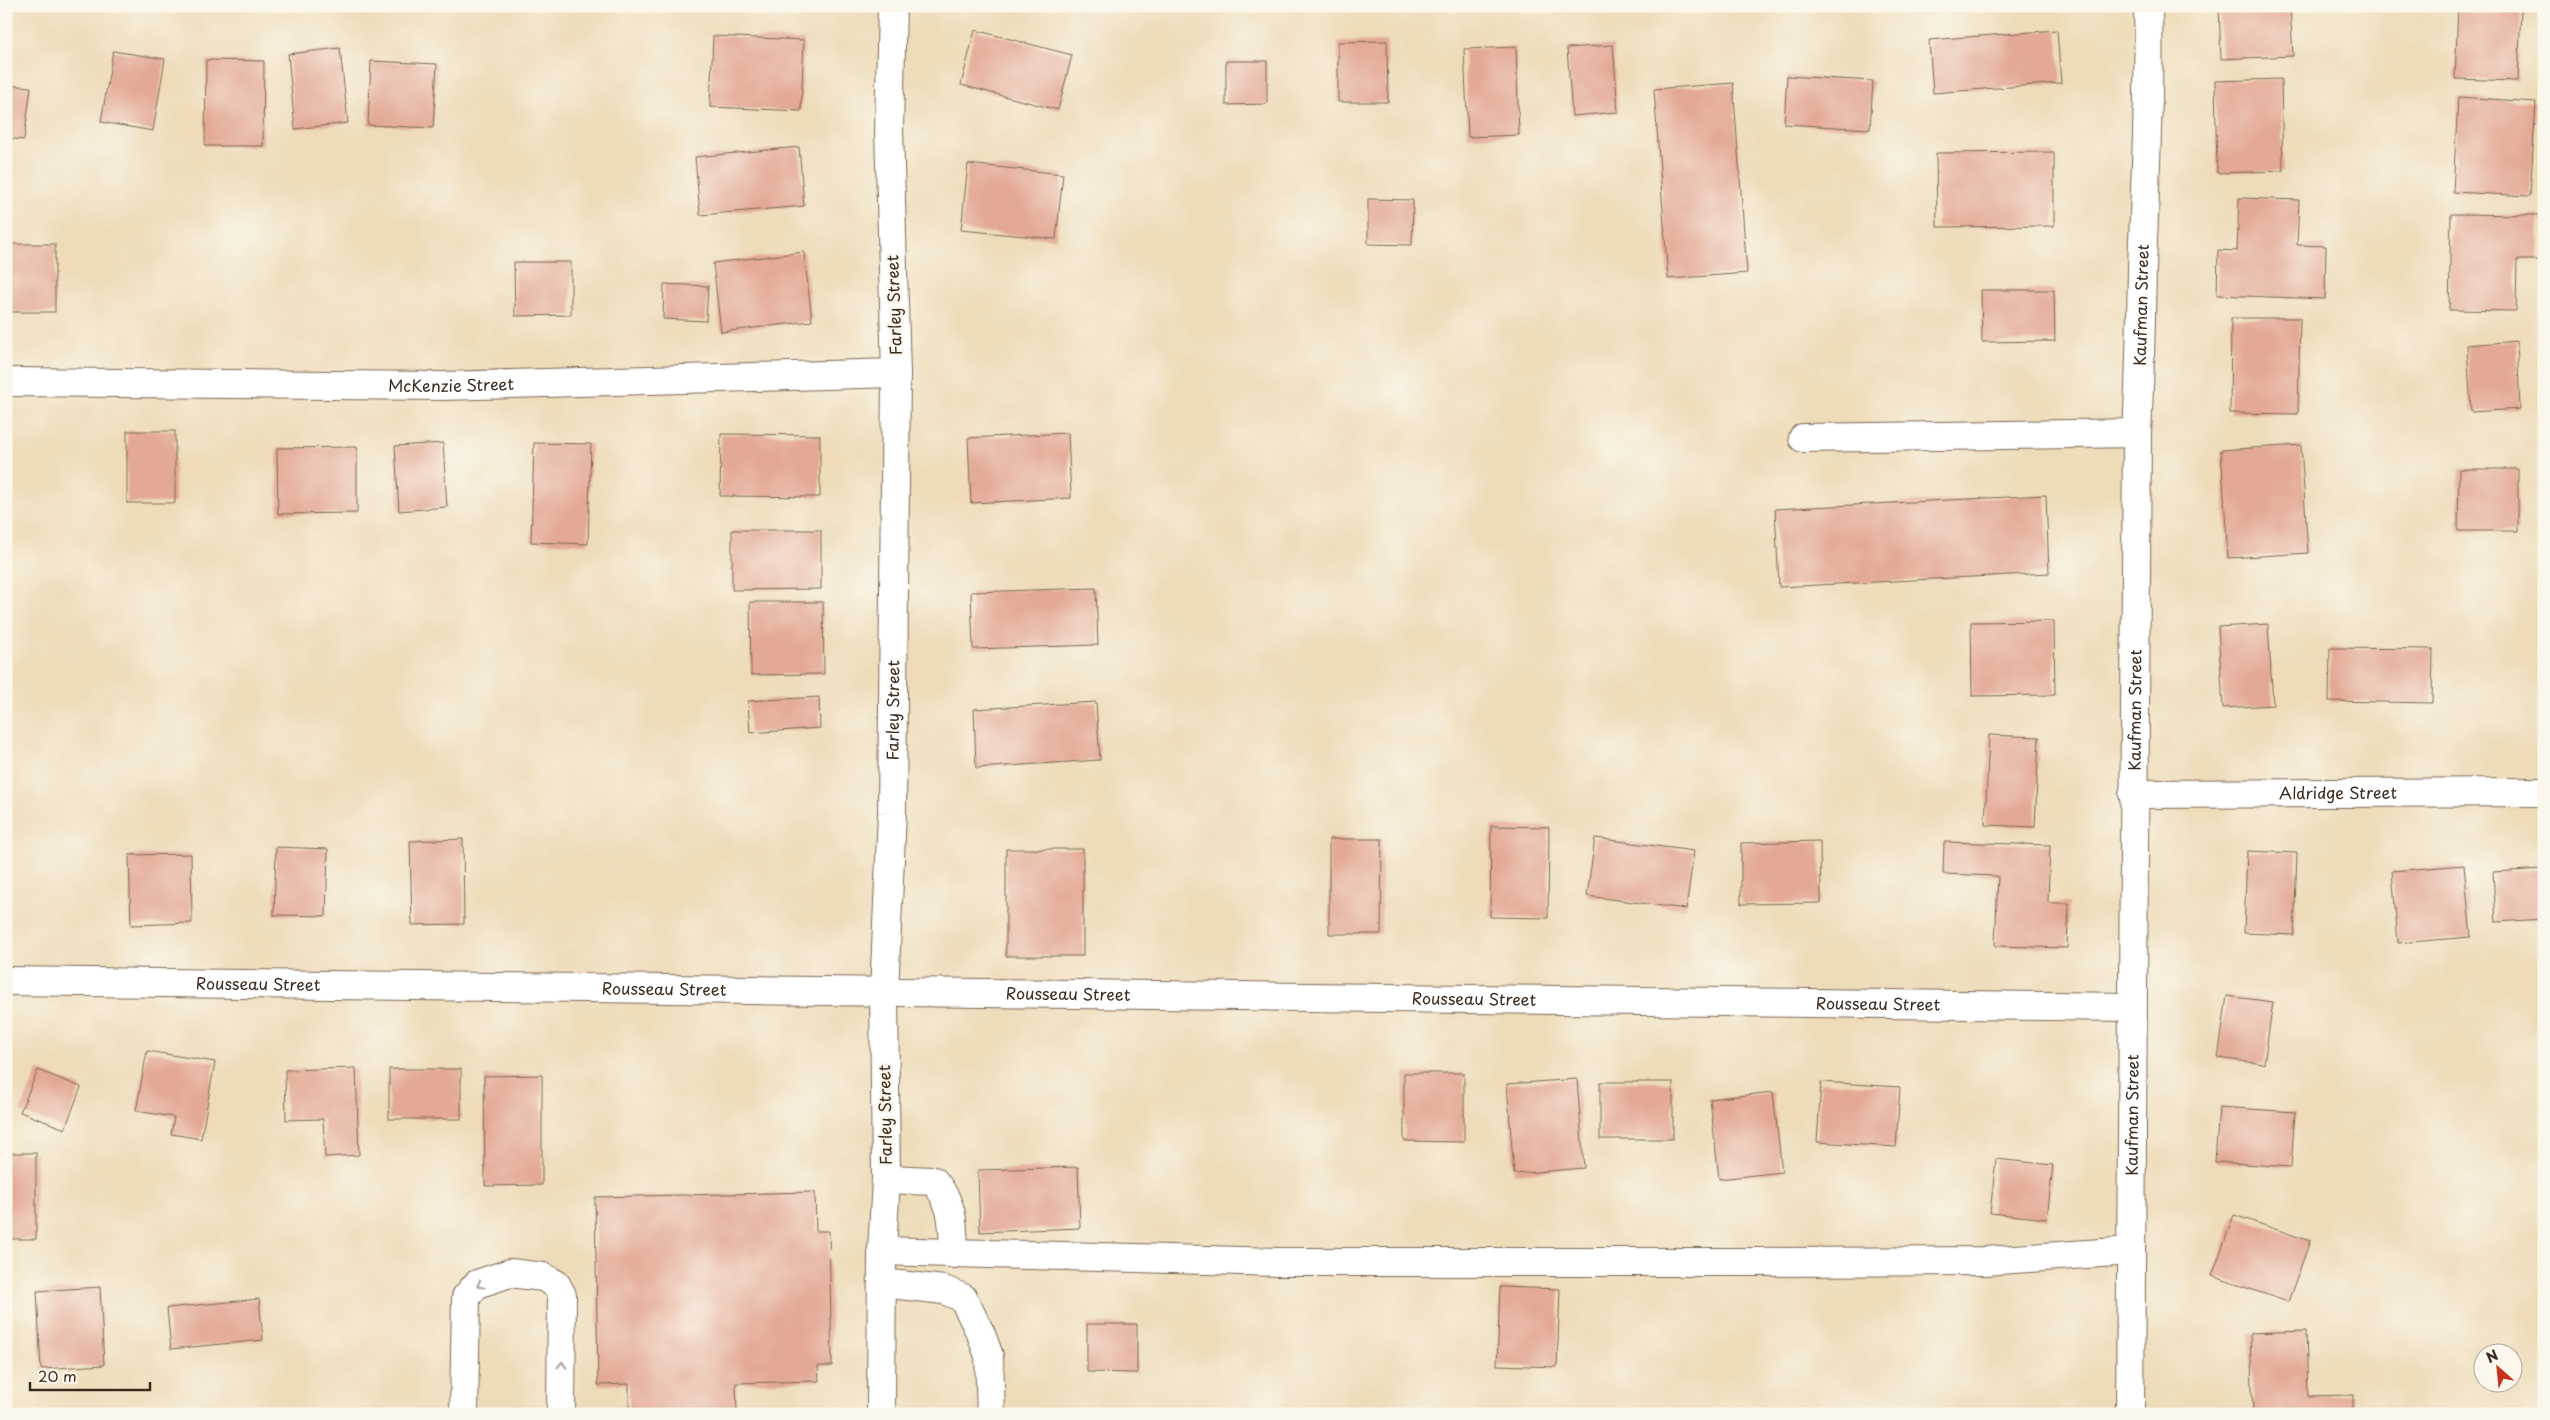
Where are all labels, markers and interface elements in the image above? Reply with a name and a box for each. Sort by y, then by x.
street label: Kaufman Street [2127,244,2154,366]
street label: Farley Street [879,254,907,356]
street label: McKenzie Street [388,371,515,397]
street label: Kaufman Street [2122,649,2146,771]
street label: Farley Street [879,660,904,761]
street label: Aldridge Street [2279,780,2397,804]
street label: Rousseau Street [196,970,321,996]
street label: Rousseau Street [601,975,727,1001]
street label: Rousseau Street [1005,980,1131,1006]
street label: Rousseau Street [1411,985,1537,1011]
street label: Rousseau Street [1815,990,1941,1016]
street label: Kaufman Street [2119,1054,2144,1176]
street label: Farley Street [871,1064,897,1165]
one-way arrow [477,1279,486,1289]
north arrow [2472,1342,2522,1392]
text: N [2482,1344,2502,1368]
scale bar [30,1360,150,1392]
one-way arrow [557,1361,567,1368]
text: 20 m [38,1364,77,1387]

